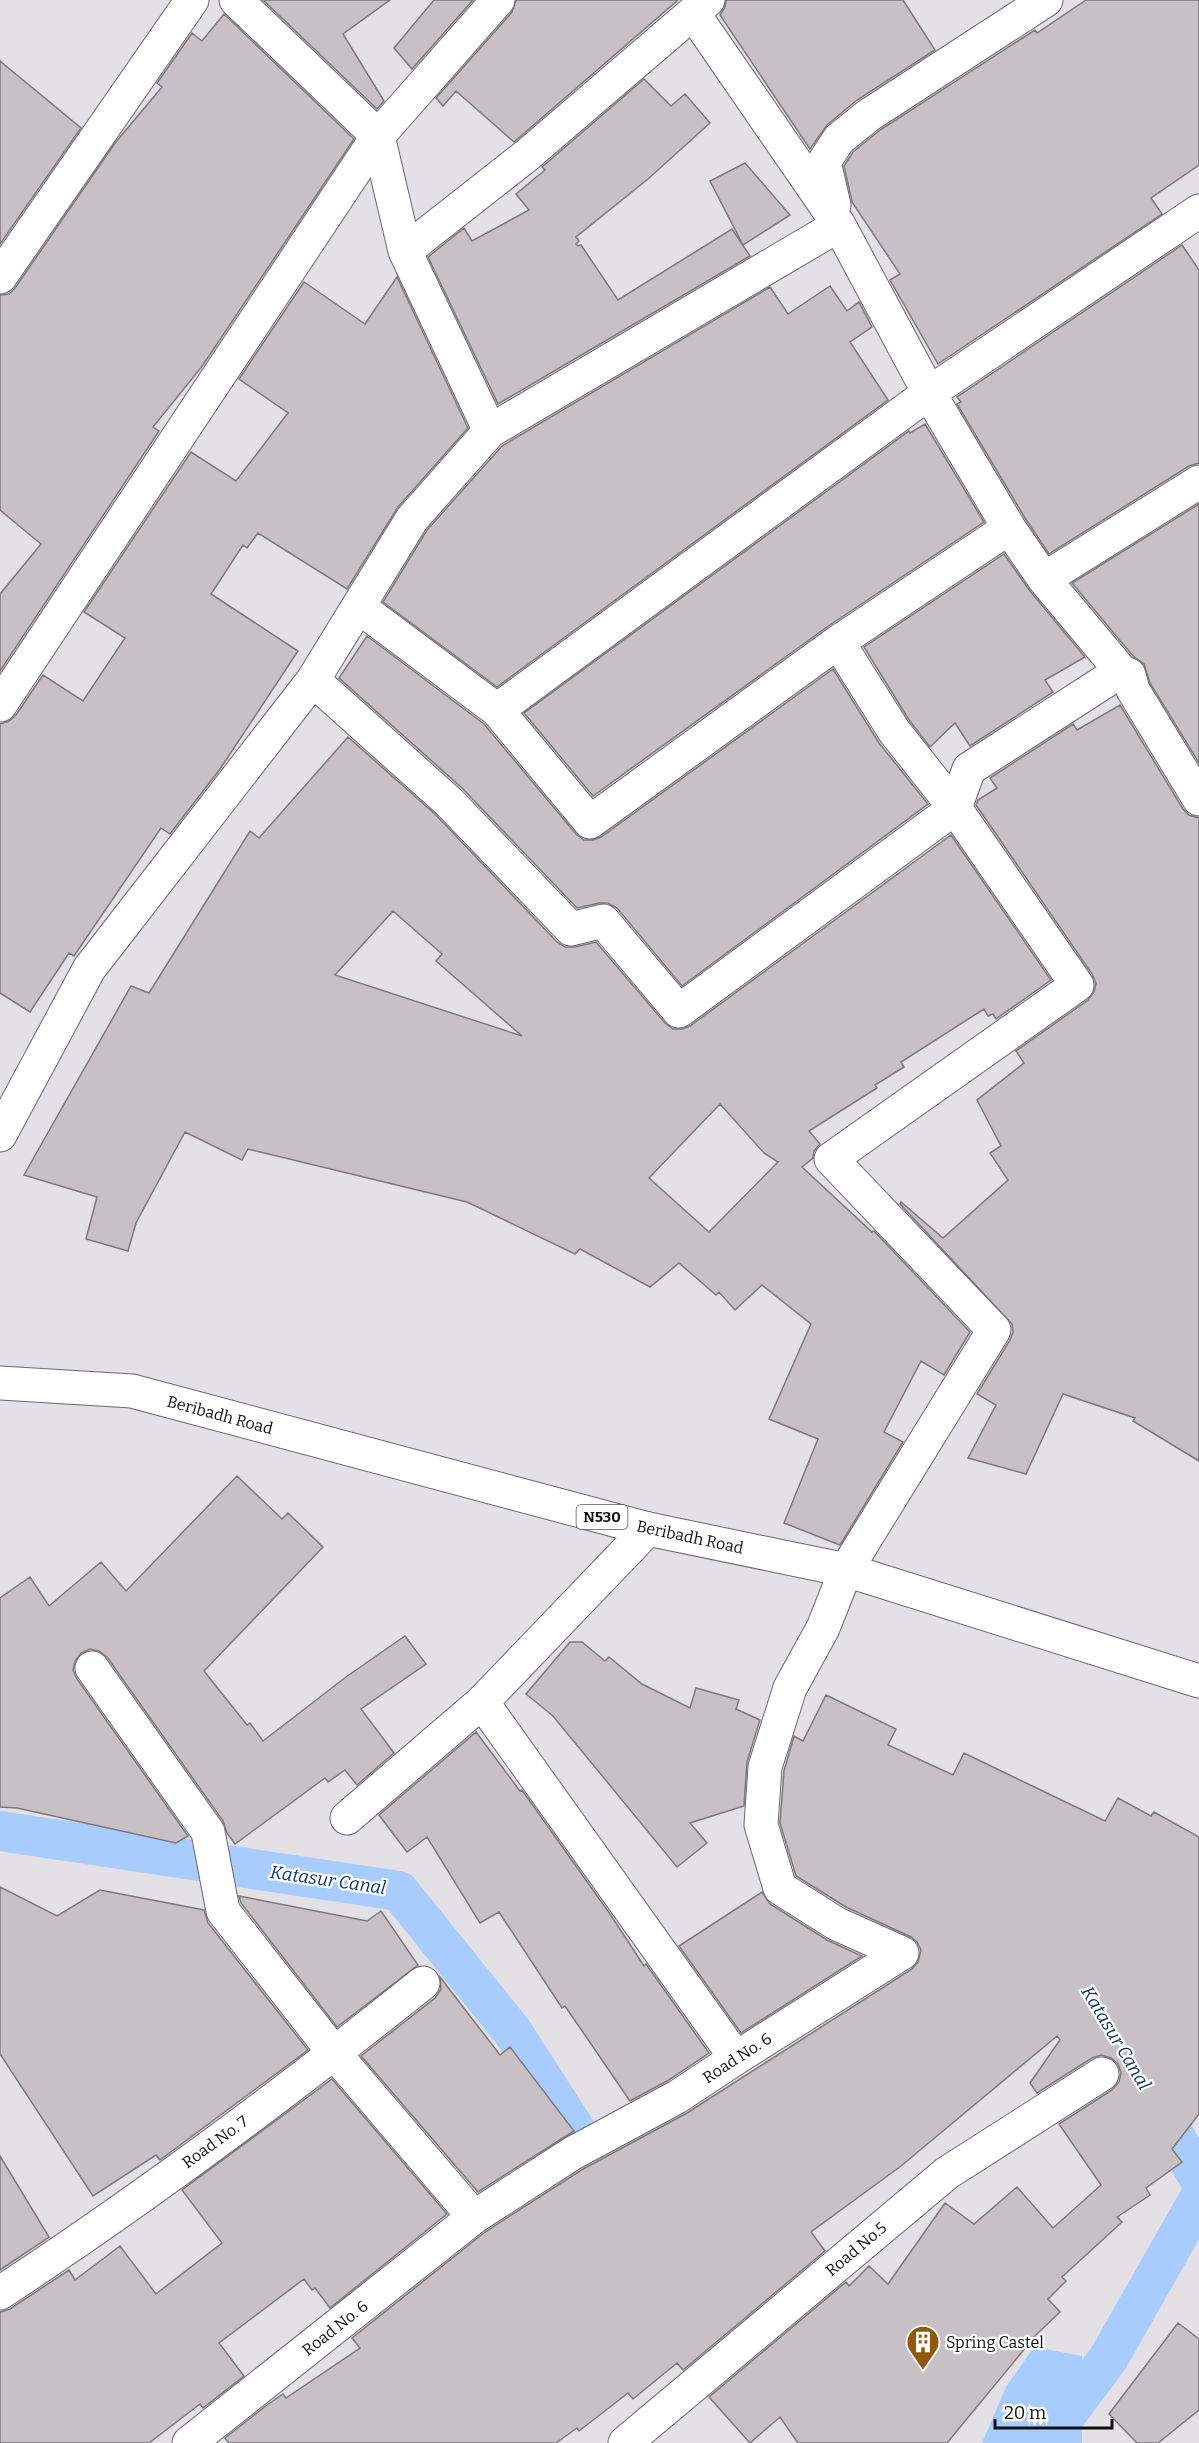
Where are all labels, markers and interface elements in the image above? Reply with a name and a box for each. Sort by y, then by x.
street label: Beribadh Road [165,1392,275,1438]
road number: N530 [576,1505,628,1529]
street label: Beribadh Road [635,1516,746,1558]
water label: Katasur Canal [269,1861,387,1899]
water label: Katasur Canal [1077,1982,1156,2094]
street label: Road No. 6 [699,2029,775,2087]
street label: Road No. 7 [178,2112,252,2172]
street label: Road No.5 [822,2218,890,2280]
street label: Road No. 6 [298,2296,372,2360]
building icon: Spring Castel [905,2324,941,2371]
place label: Spring Castel [946,2333,1044,2352]
scale bar [995,2392,1112,2430]
text: 20 m [1004,2402,1046,2424]

